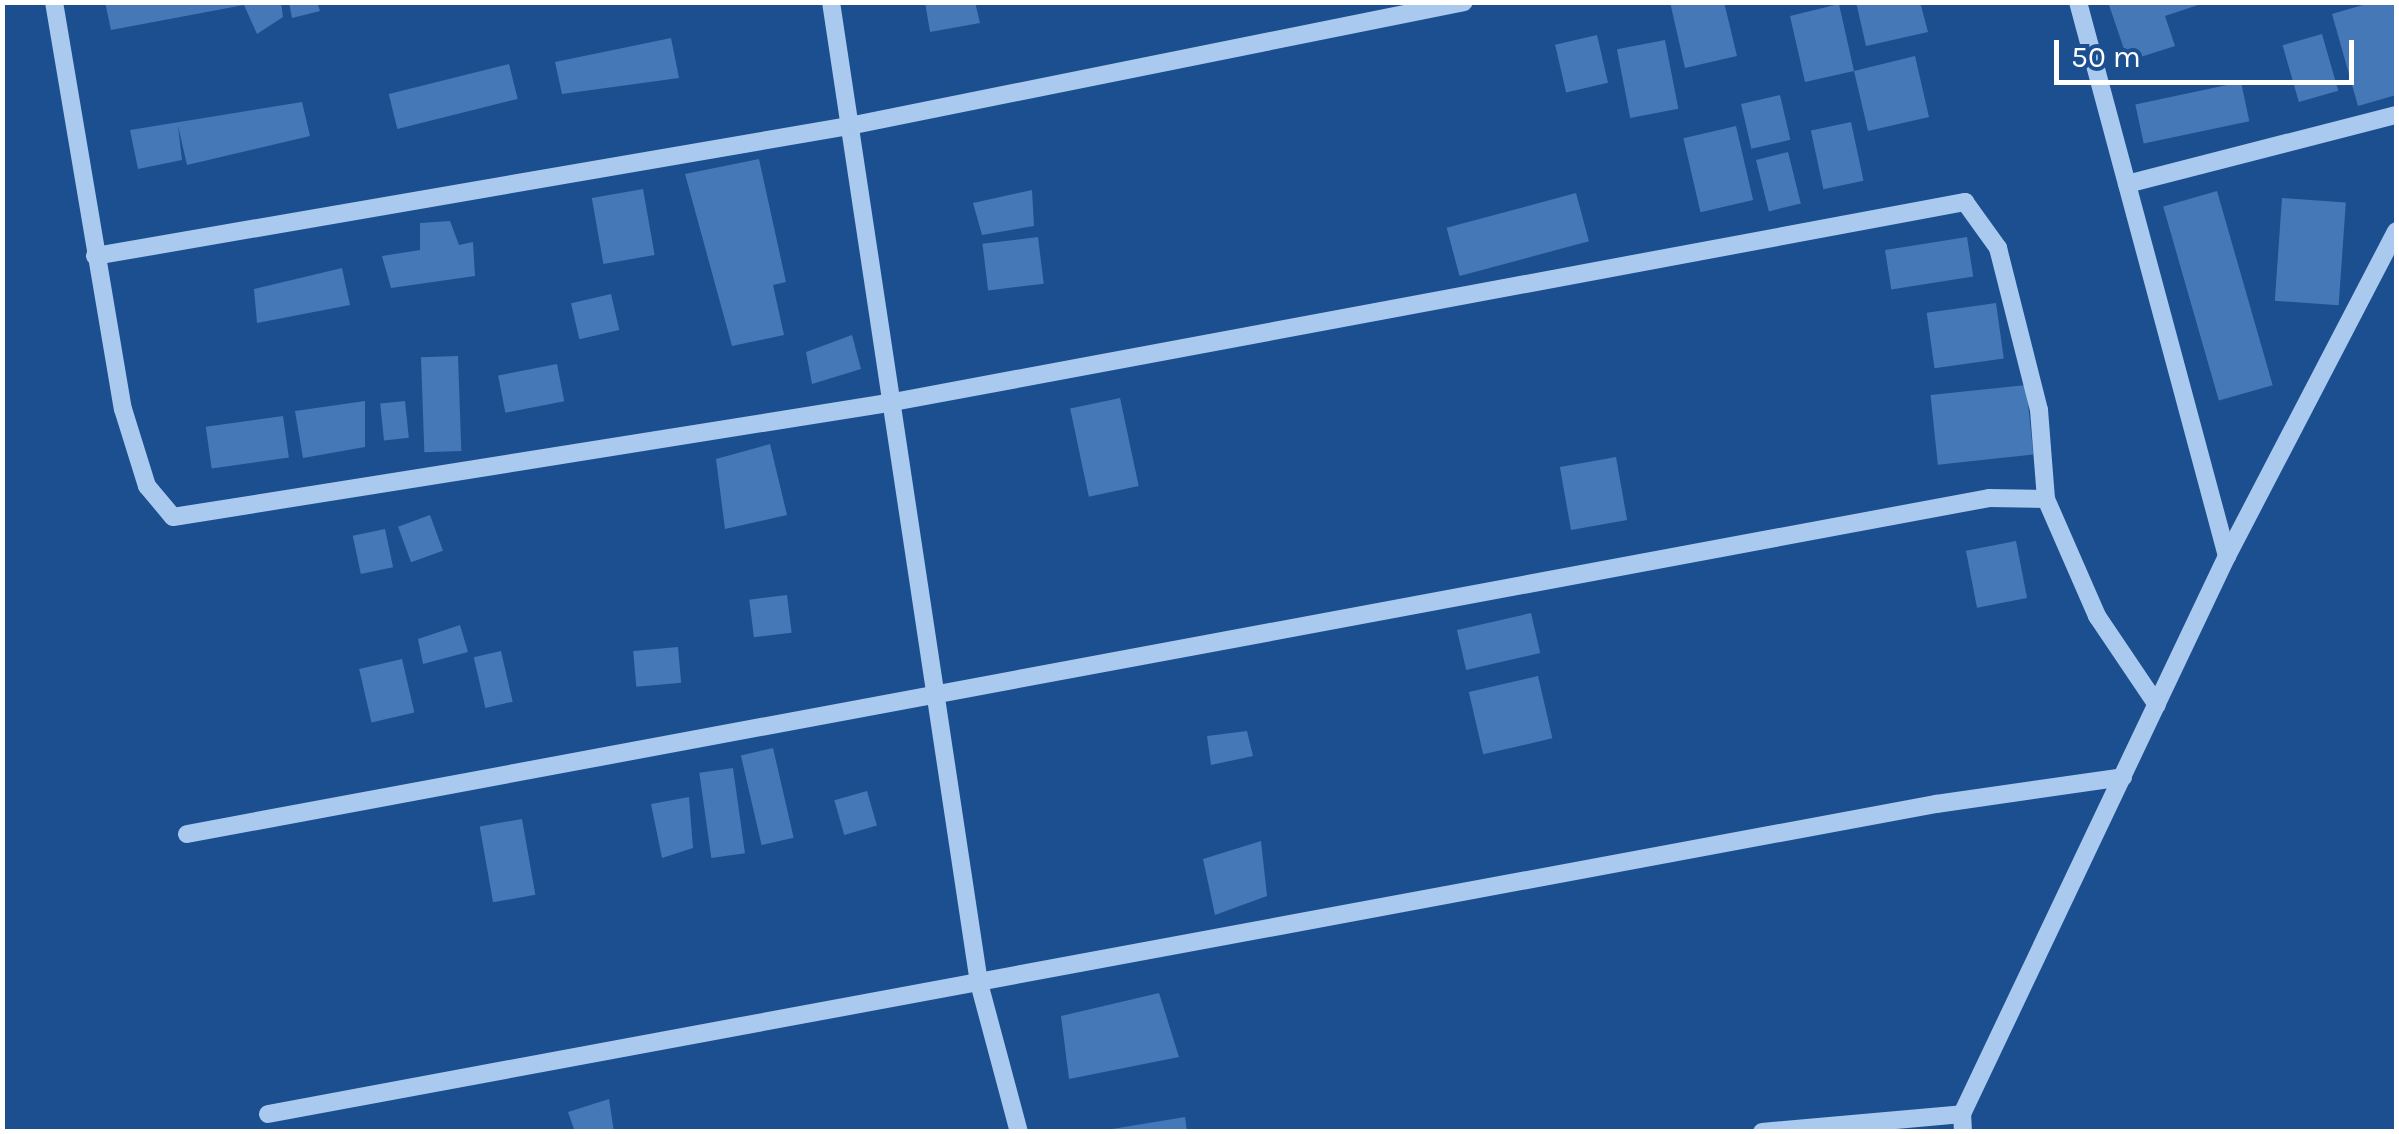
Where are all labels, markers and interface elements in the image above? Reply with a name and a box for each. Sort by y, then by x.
scale bar [2059,20,2359,82]
text: 50 m [2071,39,2141,75]

